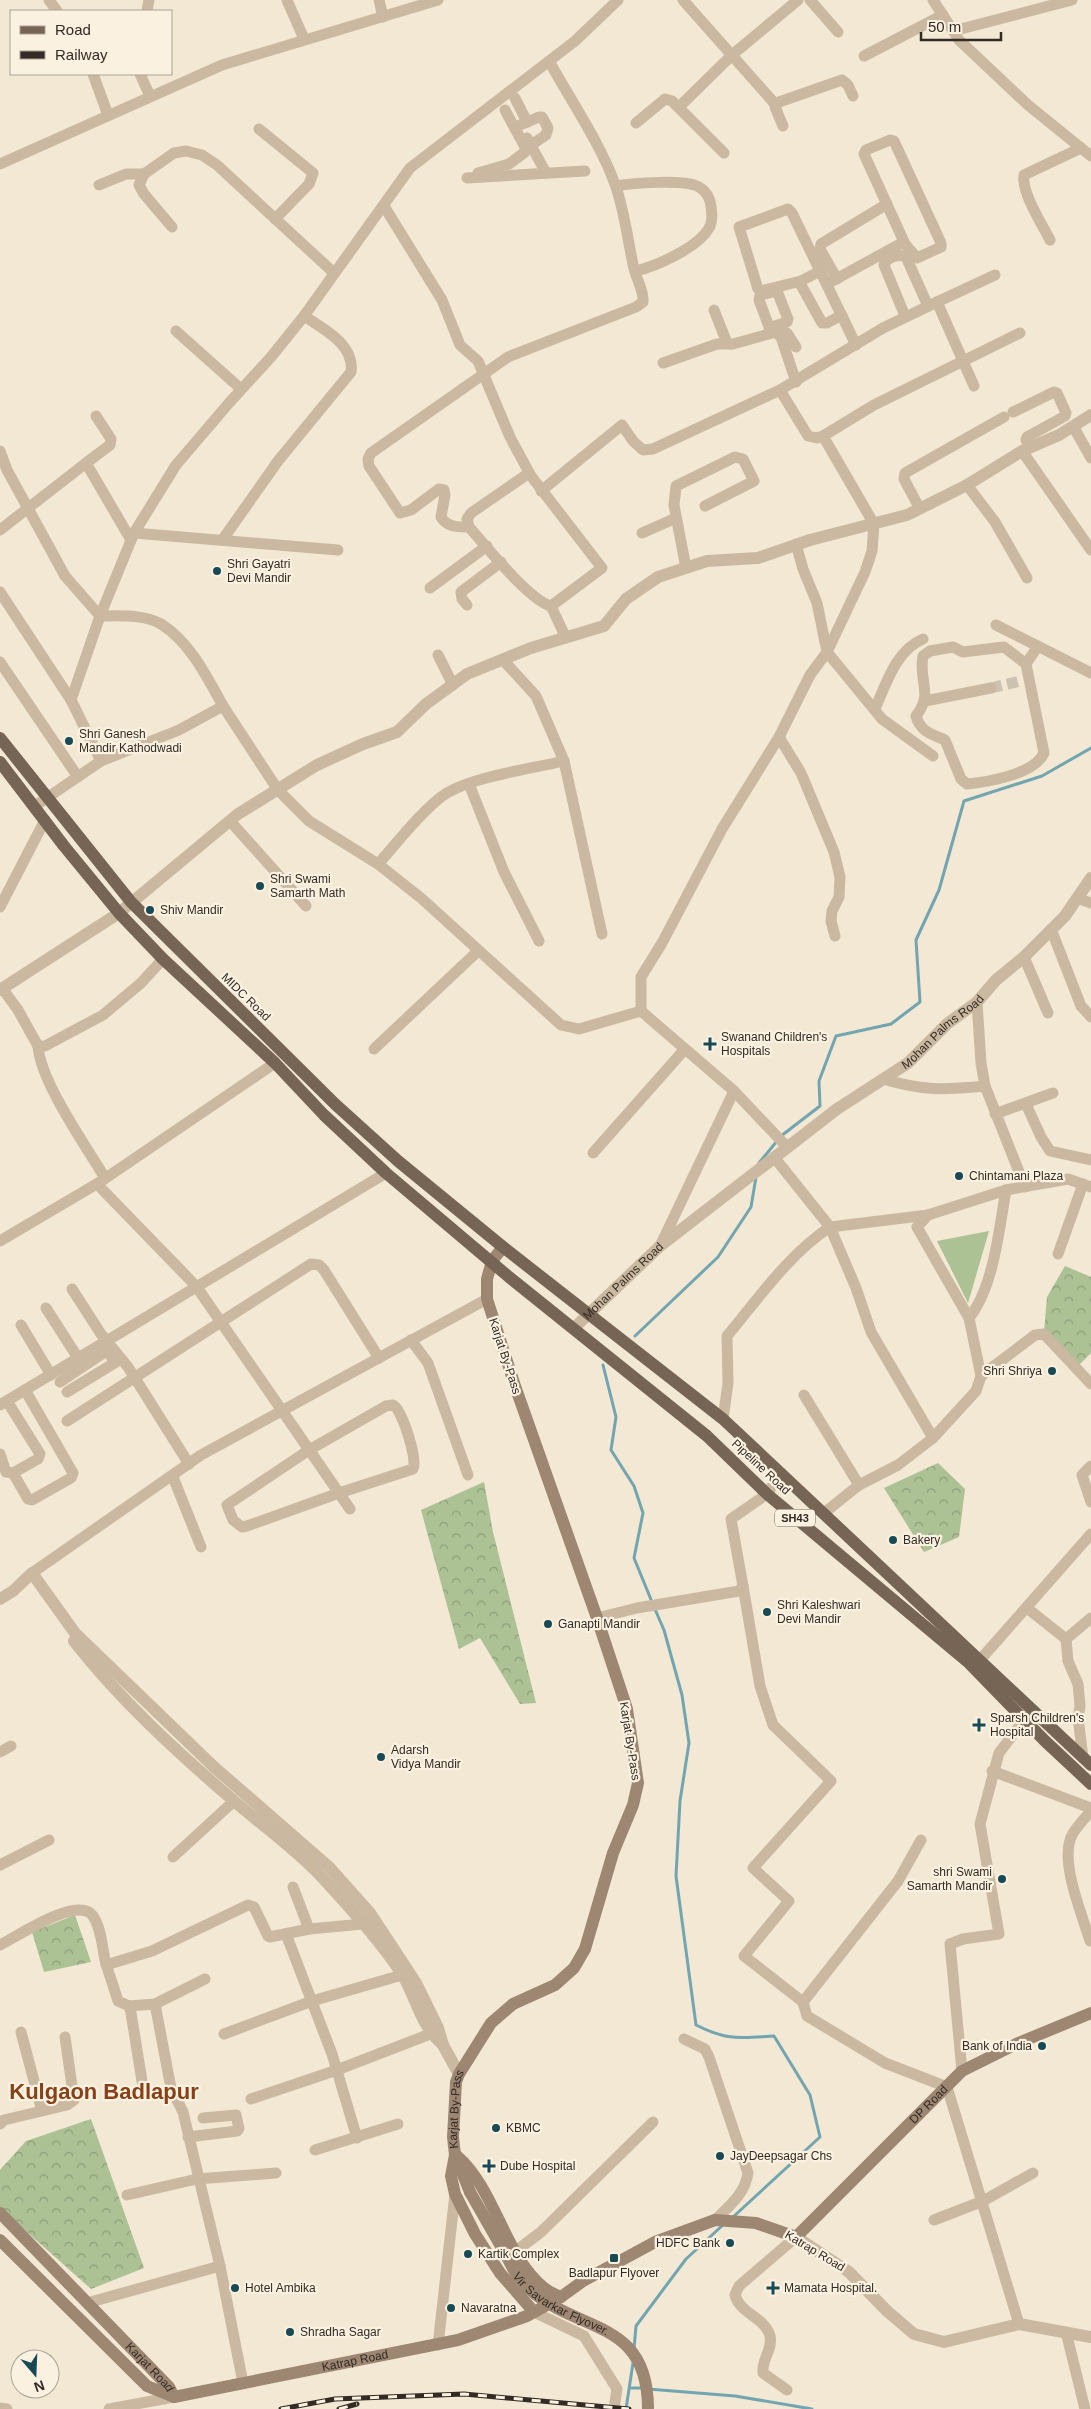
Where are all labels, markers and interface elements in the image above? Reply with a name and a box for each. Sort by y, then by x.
legend [10,10,172,75]
scale bar [921,10,1001,42]
text: 50 m [928,18,961,35]
text: Road [55,21,91,38]
text: Railway [55,46,108,63]
place label: Shri Gayatri Devi Mandir [227,557,291,585]
marker: Shri Gayatri Devi Mandir [211,565,223,577]
place label: Shri Ganesh Mandir Kathodwadi [79,727,182,755]
marker: Shri Ganesh Mandir Kathodwadi [63,735,75,747]
place label: Shri Swami Samarth Math [270,872,345,900]
marker: Shri Swami Samarth Math [254,880,266,892]
place label: Shiv Mandir [160,903,223,917]
marker: Shiv Mandir [144,904,156,916]
street label: MIDC Road [219,970,273,1024]
street label: Mohan Palms Road [899,992,987,1072]
place label: Swanand Children's Hospitals [721,1030,827,1058]
marker: Swanand Children's Hospitals [703,1037,717,1051]
place label: Chintamani Plaza [969,1169,1063,1183]
marker: Chintamani Plaza [953,1170,965,1182]
street label: Mohan Palms Road [580,1240,666,1323]
street label: Karjat By-Pass [486,1316,524,1396]
place label: Shri Shriya [983,1364,1042,1378]
marker: Shri Shriya [1046,1365,1058,1377]
street label: Pipeline Road [729,1436,793,1498]
road number: SH43 [775,1510,815,1526]
place label: Bakery [903,1533,940,1547]
marker: Bakery [887,1534,899,1546]
place label: Shri Kaleshwari Devi Mandir [777,1598,860,1626]
marker: Shri Kaleshwari Devi Mandir [761,1606,773,1618]
place label: Ganapti Mandir [558,1617,640,1631]
marker: Ganapti Mandir [542,1618,554,1630]
street label: Karjat By-Pass [617,1701,643,1781]
place label: Sparsh Children's Hospital [990,1711,1084,1739]
marker: Sparsh Children's Hospital [972,1718,986,1732]
place label: Adarsh Vidya Mandir [391,1743,461,1771]
marker: Adarsh Vidya Mandir [375,1751,387,1763]
place label: shri Swami Samarth Mandir [907,1865,992,1893]
marker: shri Swami Samarth Mandir [996,1873,1008,1885]
place label: Bank of India [962,2039,1032,2053]
marker: Bank of India [1036,2040,1048,2052]
street label: Karjat By-Pass [446,2067,467,2149]
district label: Kulgaon Badlapur [9,2079,199,2104]
street label: DP Road [906,2082,951,2127]
place label: KBMC [506,2121,541,2135]
marker: KBMC [490,2122,502,2134]
place label: JayDeepsagar Chs [730,2149,832,2163]
marker: JayDeepsagar Chs [714,2150,726,2162]
marker: Dube Hospital [482,2159,496,2173]
place label: Dube Hospital [500,2159,575,2173]
street label: Katrap Road [783,2228,847,2274]
place label: HDFC Bank [656,2236,721,2250]
marker: HDFC Bank [724,2237,736,2249]
place label: Kartik Complex [478,2247,559,2261]
marker: Kartik Complex [462,2248,474,2260]
marker: Badlapur Flyover [608,2252,620,2264]
place label: Badlapur Flyover [569,2266,659,2280]
street label: Vir Savarkar Flyover. [510,2270,612,2338]
place label: Hotel Ambika [245,2281,316,2295]
marker: Mamata Hospital. [766,2281,780,2295]
place label: Mamata Hospital. [784,2281,877,2295]
marker: Hotel Ambika [229,2282,241,2294]
place label: Navaratna [461,2301,517,2315]
marker: Navaratna [445,2302,457,2314]
place label: Shradha Sagar [300,2325,381,2339]
marker: Shradha Sagar [284,2326,296,2338]
street label: Karjat Road [123,2340,177,2394]
street label: Katrap Road [321,2347,390,2374]
north arrow [10,2349,60,2399]
text: N [32,2377,47,2396]

